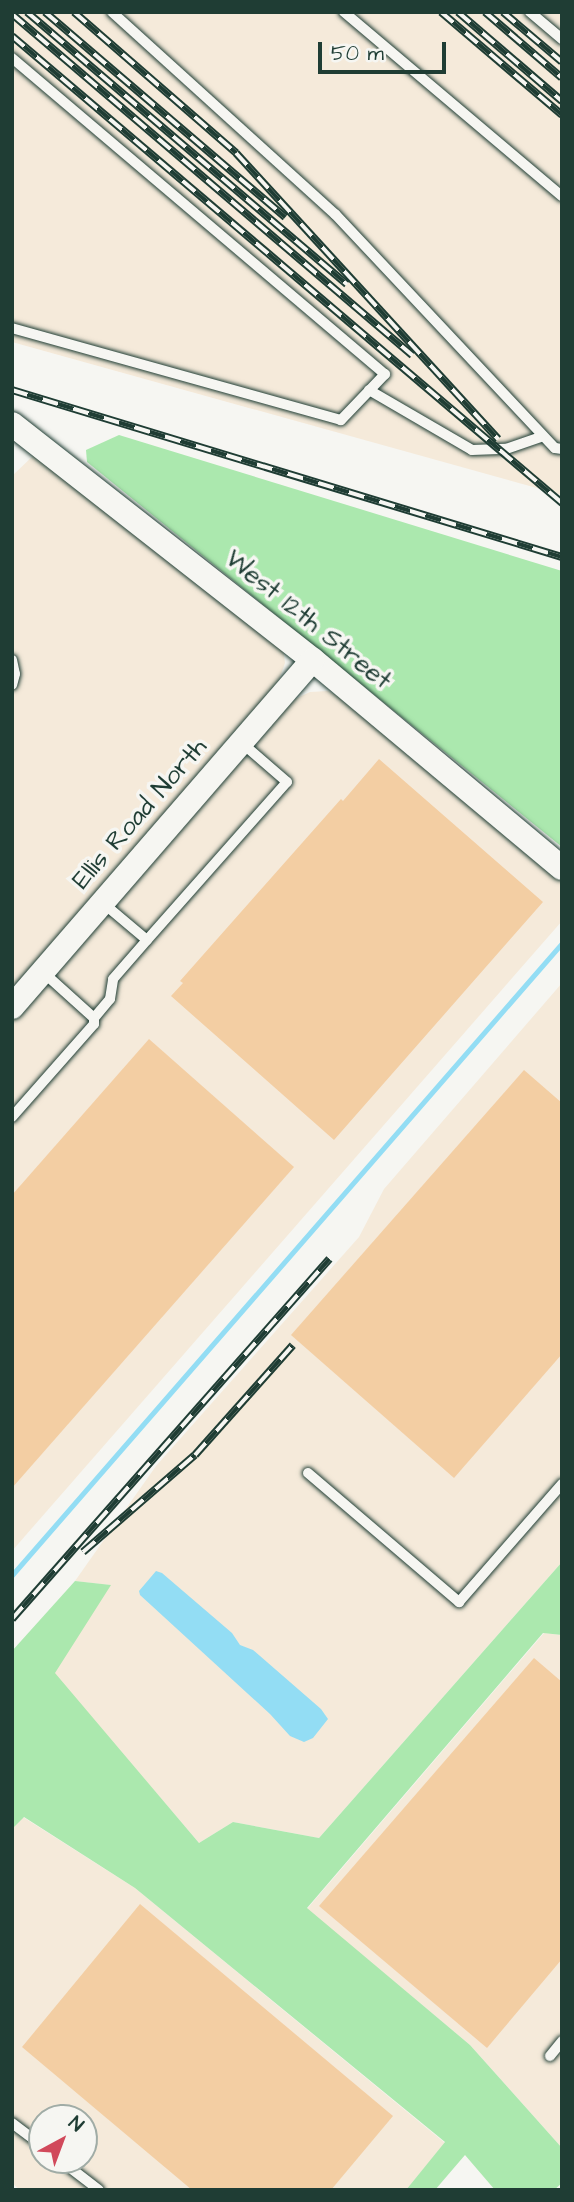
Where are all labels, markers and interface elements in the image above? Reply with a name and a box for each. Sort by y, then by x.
scale bar [322,28,450,72]
text: 50 m [331,39,384,68]
street label: West 12th Street [219,543,397,697]
street label: Ellis Road North [66,732,214,896]
north arrow [28,2104,98,2174]
text: N [62,2110,89,2138]

